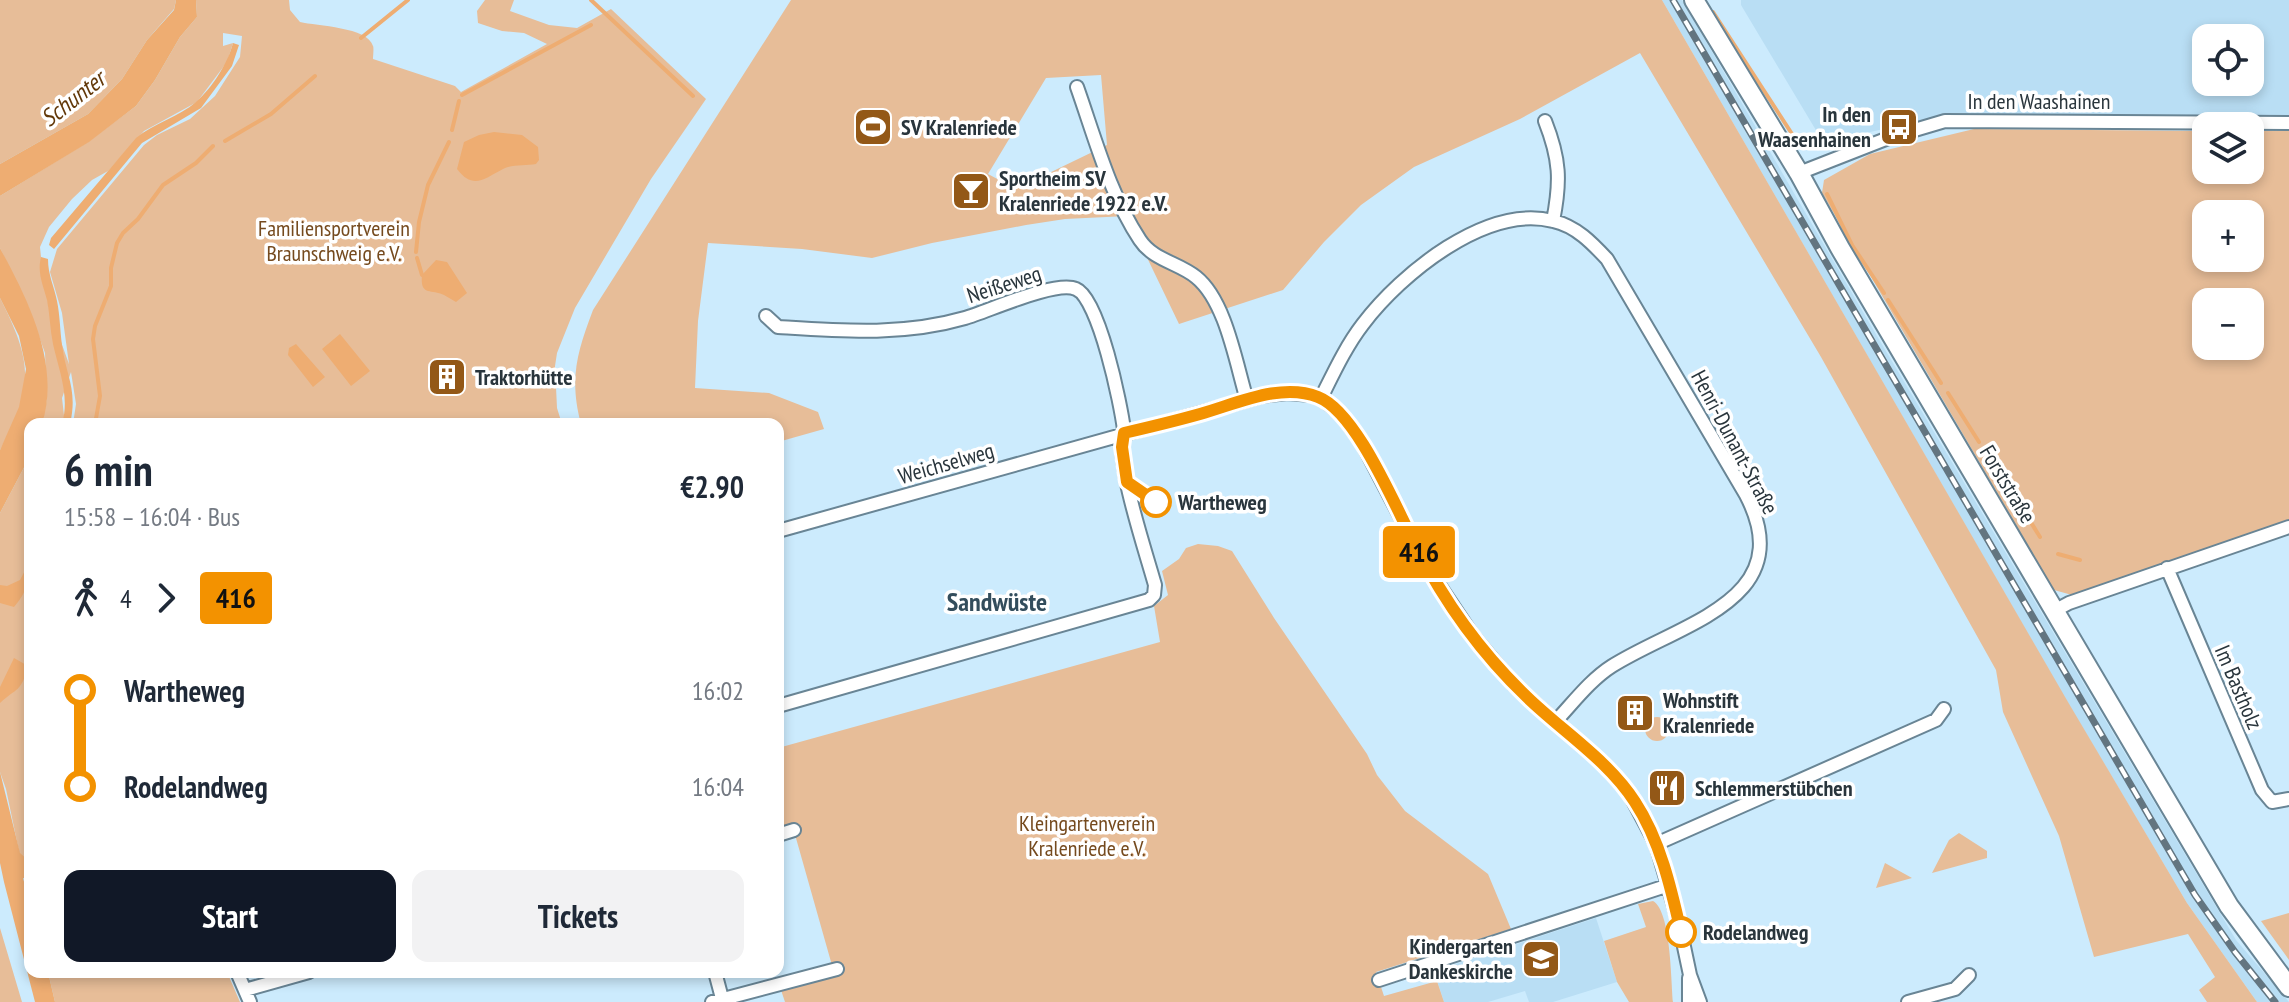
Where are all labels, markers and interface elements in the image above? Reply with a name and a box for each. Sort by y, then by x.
map controls [2192,24,2264,360]
button: locate [2192,24,2264,96]
water label: Schunter [34,62,114,133]
street label: In den Waashainen [1968,87,2110,115]
place label: In den Waasenhainen [1757,100,1871,153]
sports icon: SV Kralenriede [852,106,894,148]
bus stop icon: In den Waasenhainen [1878,106,1920,148]
button: layers [2192,112,2264,184]
place label: SV Kralenriede [901,113,1017,141]
place label: Sportheim SV Kralenriede 1922 e.V. [999,164,1168,217]
bar icon: Sportheim SV Kralenriede 1922 e.V. [950,170,992,212]
button: + [2192,200,2264,272]
park label: Familiensportverein Braunschweig e.V. [258,214,410,267]
street label: Neißeweg [963,259,1045,309]
button: − [2192,288,2264,360]
building icon: Traktorhütte [426,356,468,398]
place label: Traktorhütte [475,363,573,391]
street label: Henri-Dunant-Straße [1685,365,1785,519]
street label: Weichselweg [895,436,997,490]
street label: Forststraße [1974,440,2042,528]
text: 6 min [64,441,153,498]
text: €2.90 [680,467,744,506]
marker: Wartheweg [1141,487,1171,517]
place label: Wartheweg [1177,488,1267,516]
text: 15:58 – 16:04 · Bus [64,500,240,533]
line badge: 416 [1373,526,1465,578]
text: 416 [1399,533,1439,570]
icon: walk [64,576,108,620]
icon: forward [144,576,188,620]
text: 416 [216,579,256,616]
text: 4 [120,582,132,615]
district label: Sandwüste [947,585,1047,618]
street label: Im Bastholz [2209,641,2269,733]
text: Wartheweg [124,671,245,710]
text: 16:02 [692,674,744,707]
place label: Wohnstift Kralenriede [1662,686,1754,739]
building icon: Wohnstift Kralenriede [1614,692,1656,734]
text: Rodelandweg [124,767,268,806]
restaurant icon: Schlemmerstübchen [1646,767,1688,809]
text: 16:04 [692,770,744,803]
place label: Schlemmerstübchen [1695,774,1853,802]
park label: Kleingartenverein Kralenriede e.V. [1019,809,1155,862]
button: Start [64,870,396,962]
button: Tickets [412,870,744,962]
marker: Rodelandweg [1666,917,1696,947]
place label: Rodelandweg [1703,918,1808,946]
place label: Kindergarten Dankeskirche [1409,932,1513,985]
school or university icon: Kindergarten Dankeskirche [1520,938,1562,980]

